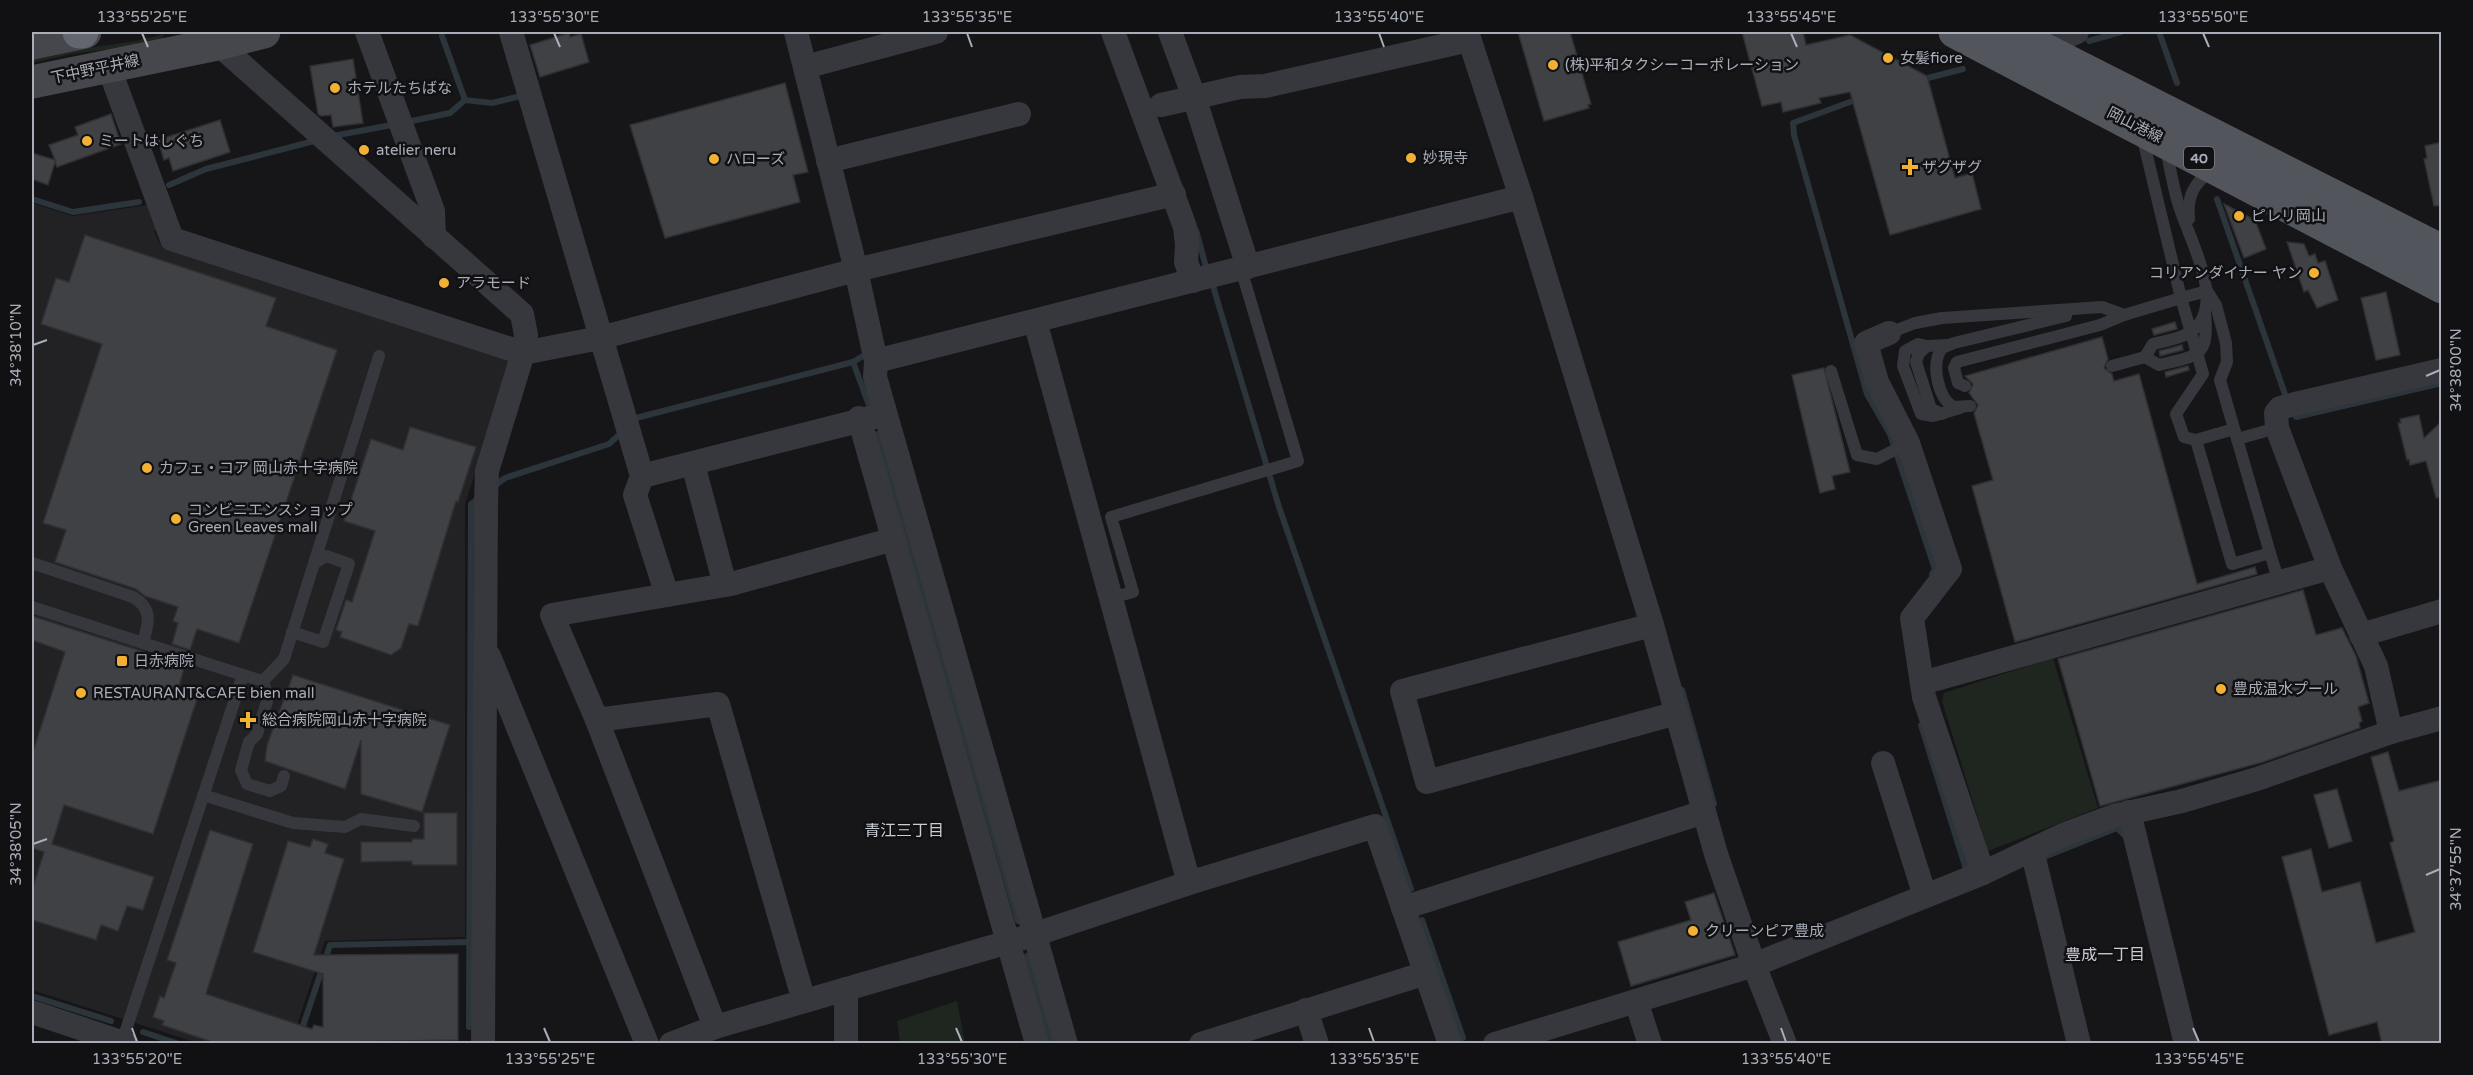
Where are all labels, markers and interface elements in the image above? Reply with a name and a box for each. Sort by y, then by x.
text: 133°55'25"E [97,8,187,26]
text: 133°55'30"E [509,8,599,26]
text: 133°55'35"E [922,8,1012,26]
text: 133°55'40"E [1334,8,1424,26]
text: 133°55'45"E [1746,8,1836,26]
text: 133°55'50"E [2158,8,2248,26]
place label: 女髪fiore [1900,49,1963,67]
street label: 下中野平井線 [49,51,141,87]
marker: 女髪fiore [1881,51,1895,65]
place label: (株)平和タクシーコーポレーション [1565,56,1799,74]
marker: (株)平和タクシーコーポレーション [1546,58,1560,72]
place label: ホテルたちばな [347,79,452,97]
marker: ホテルたちばな [328,81,342,95]
street label: 岡山港線 [2104,103,2166,147]
place label: ミートはしぐち [99,132,204,150]
marker: ミートはしぐち [80,134,94,148]
place label: atelier neru [376,141,456,159]
marker: atelier neru [357,143,371,157]
road number: 40 [2184,147,2214,169]
place label: 妙現寺 [1423,149,1468,167]
place label: ハローズ [726,150,785,168]
marker: 妙現寺 [1404,151,1418,165]
marker: ハローズ [707,152,721,166]
place label: ザグザグ [1922,158,1982,176]
marker: ザグザグ [1903,160,1917,174]
place label: ピレリ岡山 [2251,207,2326,225]
marker: ピレリ岡山 [2232,209,2246,223]
place label: コリアンダイナー ヤン [2149,264,2302,282]
marker: コリアンダイナー ヤン [2307,266,2321,280]
place label: アラモード [456,274,531,292]
marker: アラモード [437,276,451,290]
text: 34°38'10"N [7,303,25,387]
text: 34°38'00"N [2447,328,2465,412]
place label: カフェ・コア 岡山赤十字病院 [159,459,358,477]
marker: カフェ・コア 岡山赤十字病院 [140,461,154,475]
place label: コンビニエンスショップ Green Leaves mall [188,501,353,536]
marker: コンビニエンスショップ Green Leaves mall [169,512,183,526]
place label: 日赤病院 [134,652,194,670]
marker: 日赤病院 [115,654,129,668]
place label: 豊成温水プール [2233,680,2338,698]
marker: 豊成温水プール [2214,682,2228,696]
place label: RESTAURANT&CAFE bien mall [93,684,314,702]
marker: RESTAURANT&CAFE bien mall [74,686,88,700]
marker: 総合病院岡山赤十字病院 [239,711,257,729]
place label: 総合病院岡山赤十字病院 [262,711,427,729]
text: 34°38'05"N [7,802,25,886]
district label: 青江三丁目 [864,821,944,841]
text: 34°37'55"N [2447,827,2465,911]
place label: クリーンピア豊成 [1705,922,1824,940]
marker: クリーンピア豊成 [1686,924,1700,938]
district label: 豊成一丁目 [2065,945,2145,965]
text: 133°55'20"E [92,1050,182,1068]
text: 133°55'25"E [505,1050,595,1068]
text: 133°55'30"E [917,1050,1007,1068]
text: 133°55'35"E [1329,1050,1419,1068]
text: 133°55'40"E [1741,1050,1831,1068]
text: 133°55'45"E [2154,1050,2244,1068]

